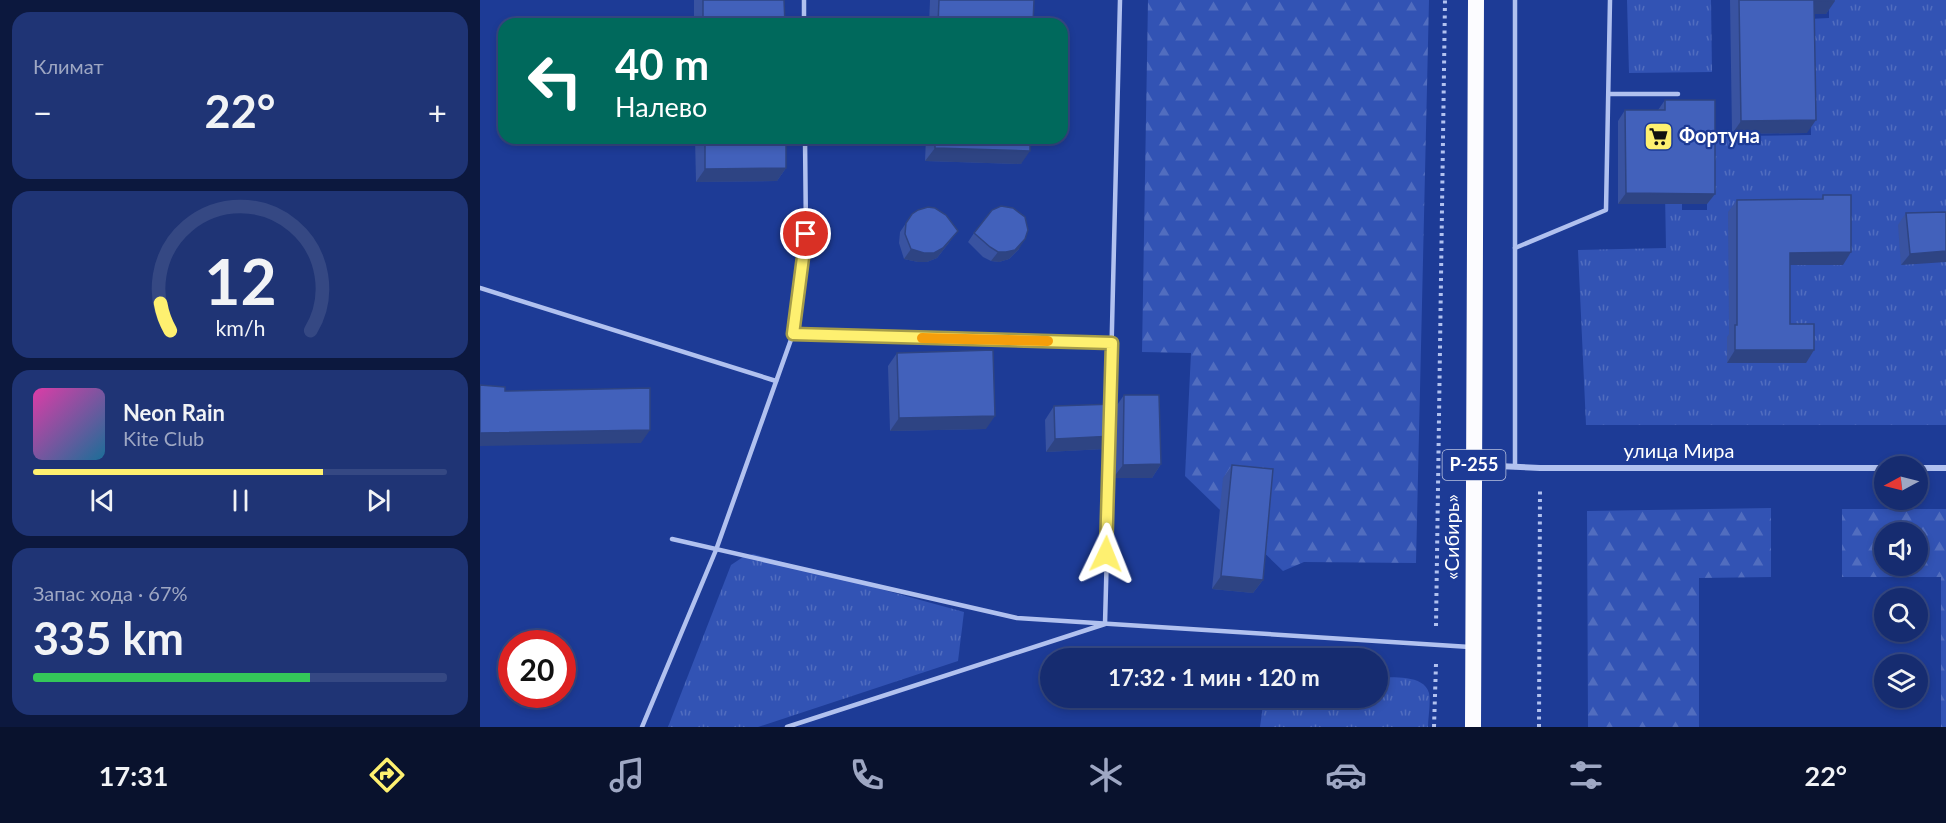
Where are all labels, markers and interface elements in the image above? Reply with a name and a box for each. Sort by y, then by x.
text: 40 m [615,39,709,89]
icon: left [516,42,594,120]
text: Климат [33,54,104,78]
text: 22° [205,84,275,138]
text: Налево [615,90,707,123]
text: − [33,92,52,132]
text: + [428,92,447,132]
supermarket icon: Фортуна [1642,120,1674,152]
place label: Фортуна [1679,123,1760,147]
pin [780,208,831,259]
icon: arrive [789,217,822,250]
text: 12 [204,243,276,318]
text: km/h [215,316,265,342]
text: Neon Rain [123,399,225,426]
text: Kite Club [123,426,204,450]
street label: улица Мира [1624,438,1734,462]
road number: Р-255 [1442,450,1506,480]
north arrow [1874,456,1928,510]
map controls [1874,456,1928,708]
icon: previous [86,484,119,517]
icon: pause [224,484,257,517]
icon: next [362,484,395,517]
street label: «Сибирь» [1439,494,1463,580]
position arrow [1074,522,1138,586]
button: sound [1874,522,1928,576]
text: Запас хода · 67% [33,581,188,605]
button: search [1874,588,1928,642]
text: 335 km [33,611,184,665]
speed limit sign: 20 [498,630,576,708]
button: layers [1874,654,1928,708]
text: 17:32 · 1 мин · 120 m [1108,664,1320,691]
icon: directions [366,754,408,796]
icon: music [606,754,648,796]
icon: phone [846,754,888,796]
icon: climate [1085,754,1127,796]
icon: car [1325,754,1367,796]
icon: filters [1565,754,1607,796]
text: 17:31 [99,759,168,792]
text: 22° [1804,759,1847,792]

